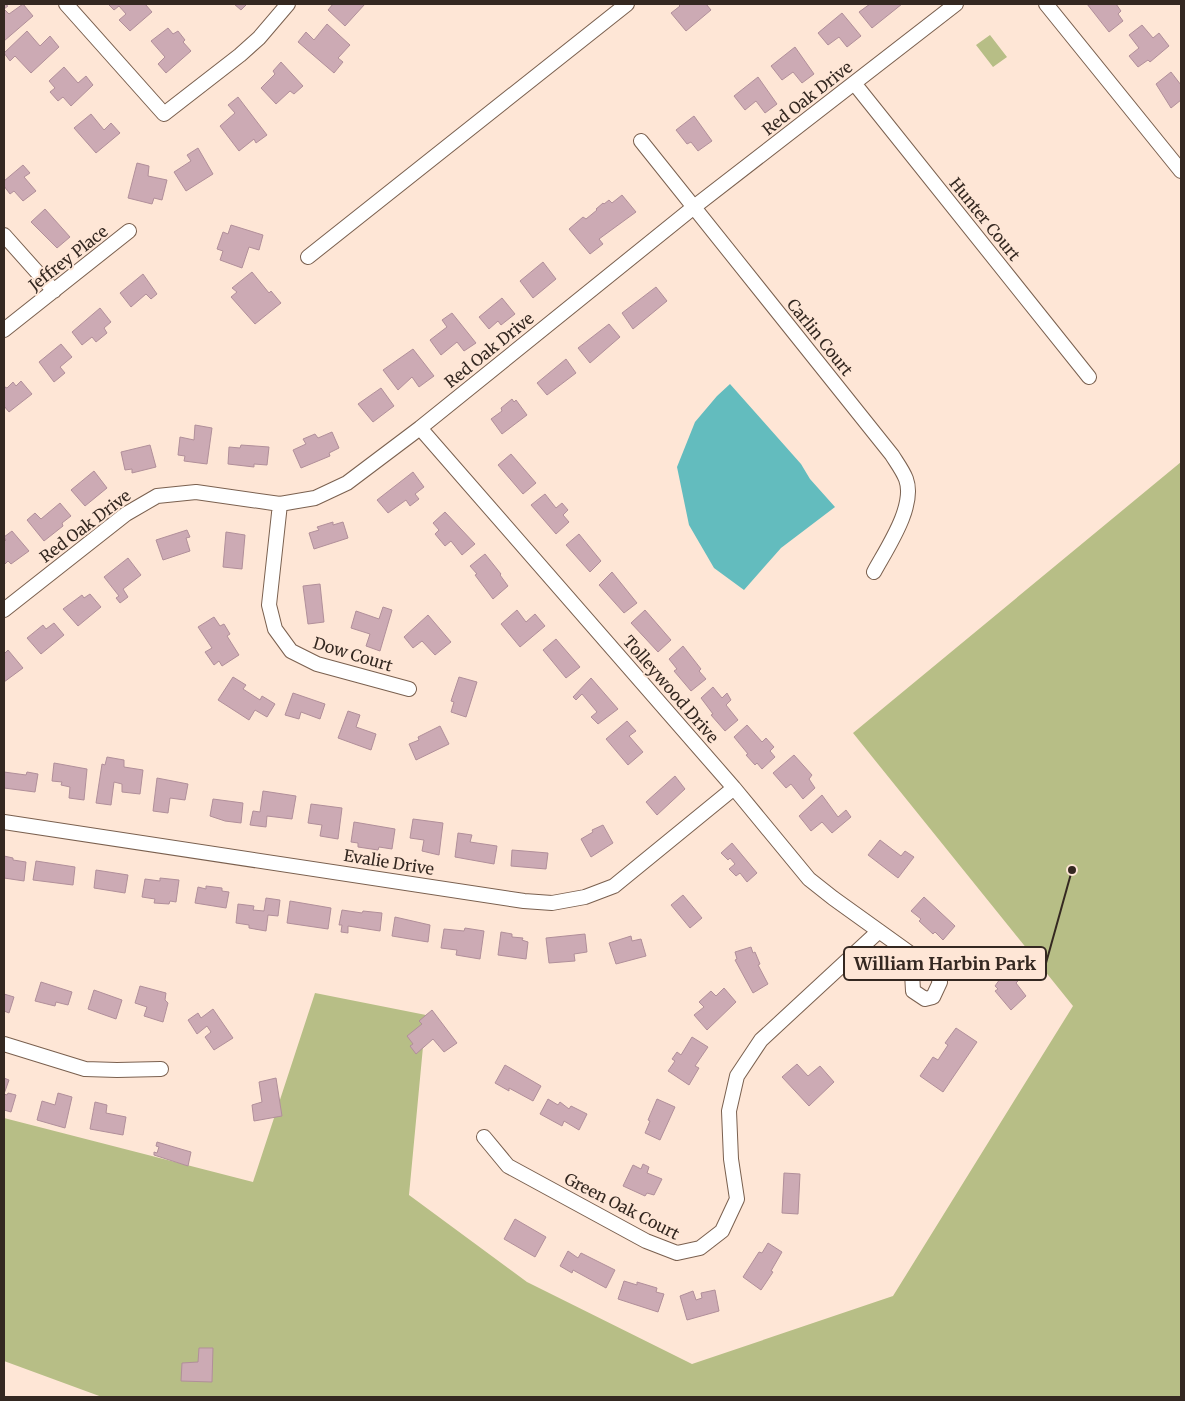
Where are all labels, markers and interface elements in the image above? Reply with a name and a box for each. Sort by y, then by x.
street label: Red Oak Drive [758,57,856,139]
street label: Hunter Court [945,173,1025,265]
street label: Jeffrey Place [24,221,111,296]
street label: Carlin Court [783,294,858,380]
street label: Red Oak Drive [440,308,538,392]
street label: Red Oak Drive [36,485,134,567]
street label: Tolleywood Drive [619,631,723,747]
street label: Dow Court [311,632,396,676]
street label: Evalie Drive [342,845,436,879]
callout: William Harbin Park [844,947,1046,980]
text: William Harbin Park [853,952,1036,975]
street label: Green Oak Court [561,1168,684,1244]

